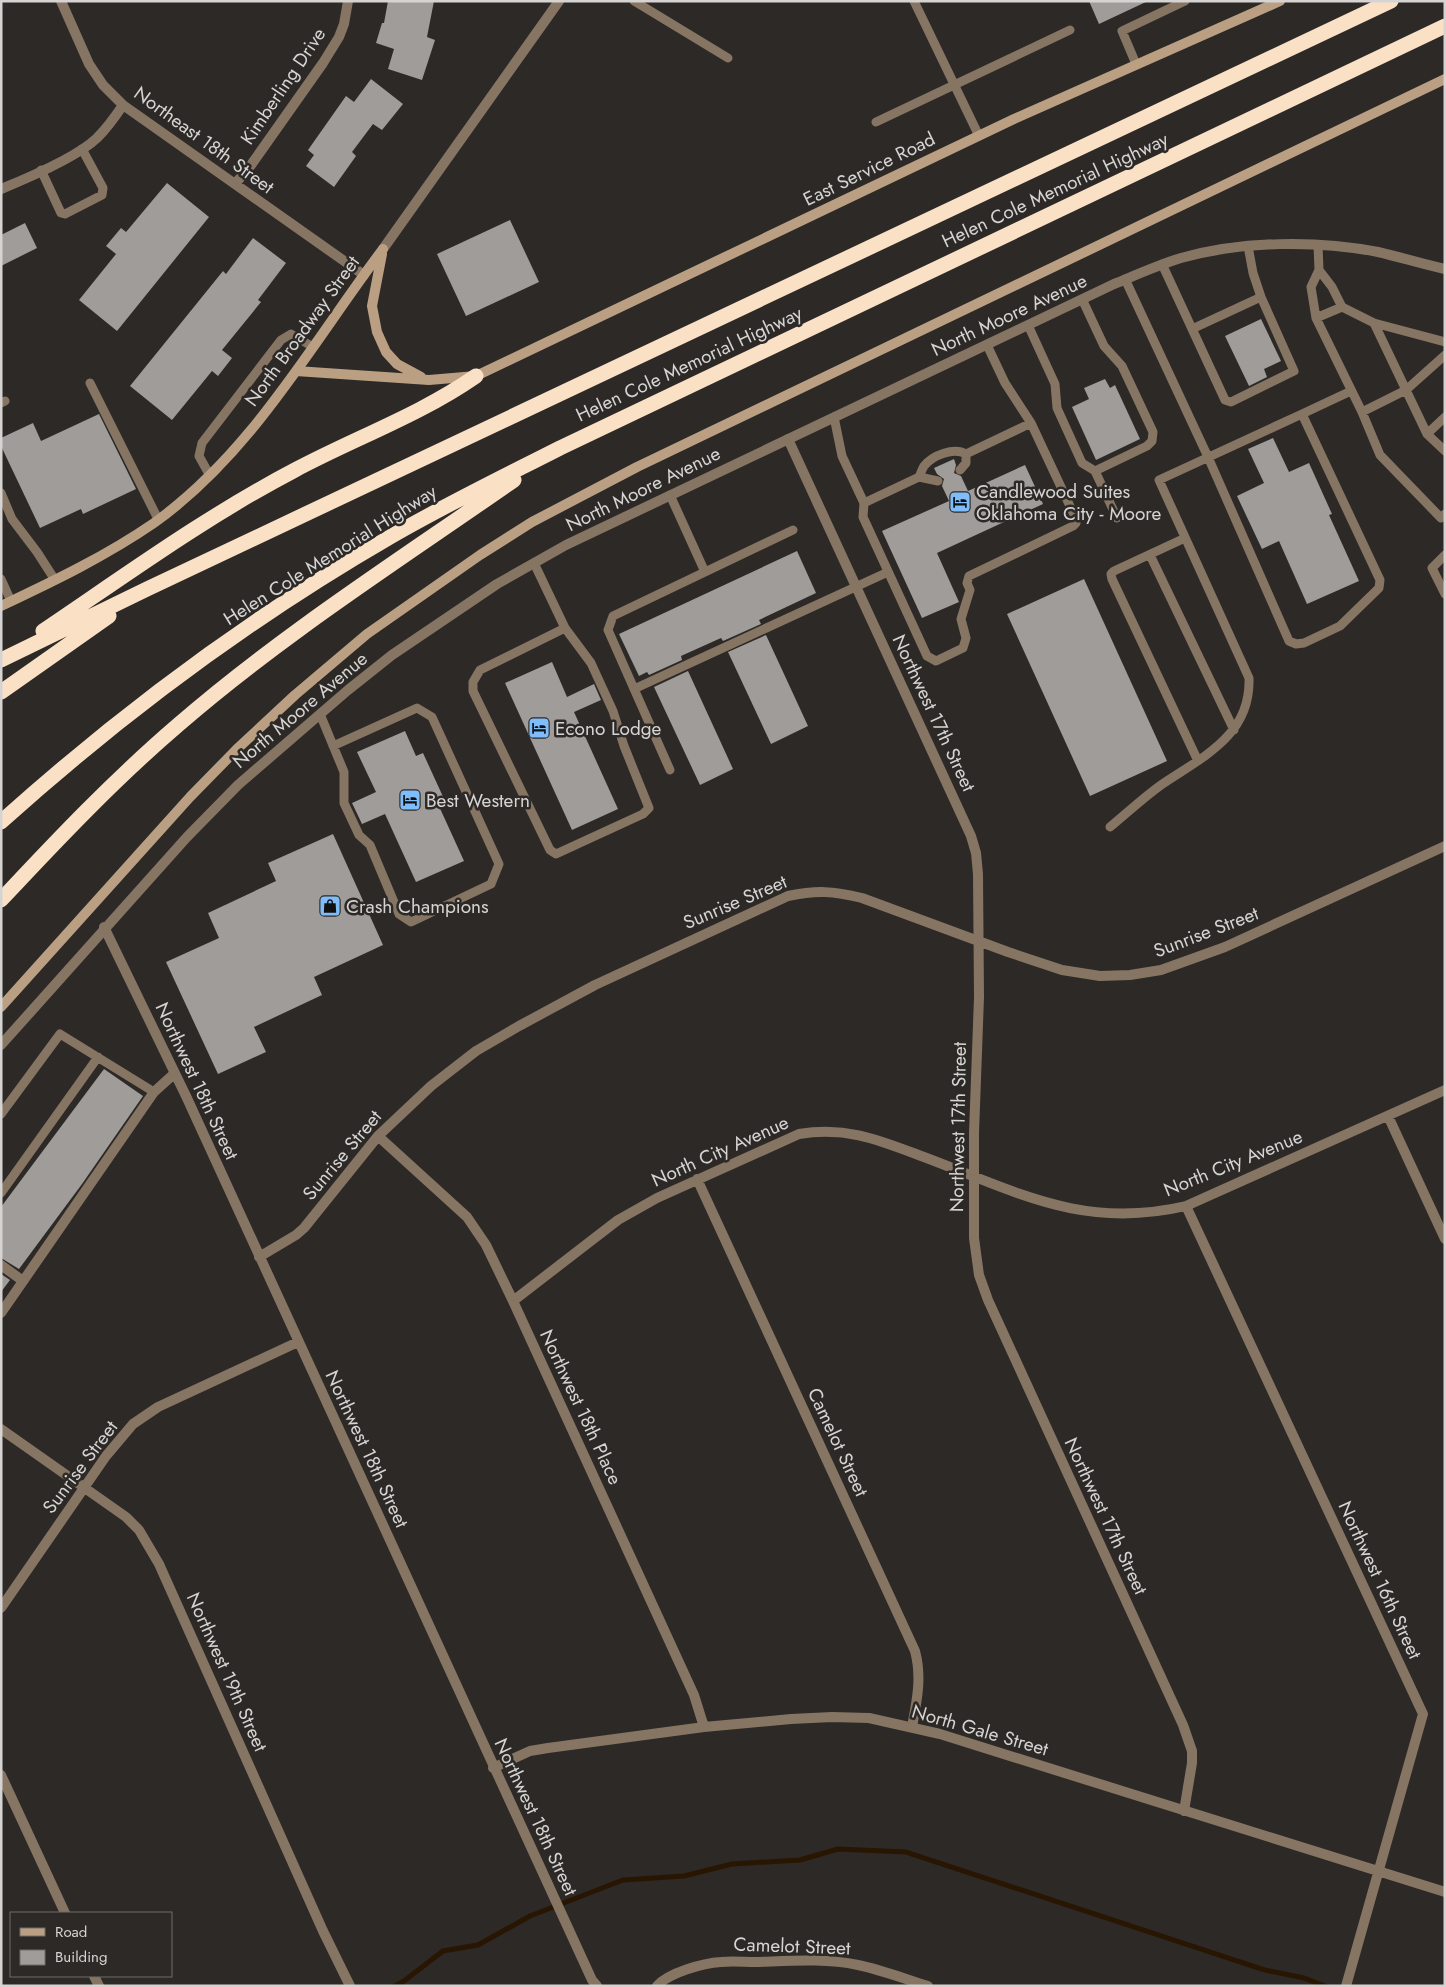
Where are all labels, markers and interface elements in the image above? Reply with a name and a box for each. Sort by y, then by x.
street label: Kimberling Drive [234,22,332,150]
street label: Northeast 18th Street [128,80,280,200]
street label: East Service Road [799,125,939,213]
street label: Helen Cole Memorial Highway [937,125,1173,254]
street label: North Broadway Street [238,250,366,412]
street label: North Moore Avenue [927,267,1091,363]
street label: Helen Cole Memorial Highway [571,299,807,428]
street label: North Moore Avenue [561,440,725,538]
street label: Helen Cole Memorial Highway [218,478,442,632]
place label: Candlewood Suites Oklahoma City - Moore [976,478,1162,527]
hotel icon: Candlewood Suites Oklahoma City - Moore [948,490,972,514]
street label: Northwest 17th Street [886,630,982,796]
street label: North Moore Avenue [227,645,374,775]
place label: Econo Lodge [555,715,662,742]
hotel icon: Econo Lodge [527,716,551,740]
place label: Best Western [426,787,530,814]
hotel icon: Best Western [398,788,422,812]
street label: Sunrise Street [679,868,791,936]
place label: Crash Champions [346,893,489,920]
shop icon: Crash Champions [318,894,342,918]
street label: Sunrise Street [1150,899,1263,964]
street label: Northwest 18th Street [149,998,246,1165]
street label: Northwest 17th Street [943,1041,973,1212]
street label: Sunrise Street [296,1104,388,1206]
street label: North City Avenue [647,1109,793,1193]
street label: North City Avenue [1160,1123,1307,1203]
street label: Northwest 18th Place [533,1325,629,1489]
street label: Northwest 18th Street [319,1366,416,1533]
street label: Camelot Street [801,1383,875,1501]
street label: Sunrise Street [36,1414,124,1519]
street label: Northwest 17th Street [1058,1433,1154,1599]
street label: Northwest 16th Street [1332,1497,1429,1664]
street label: Northwest 19th Street [180,1588,274,1756]
street label: North Gale Street [909,1698,1052,1763]
street label: Northwest 18th Street [488,1734,585,1901]
legend [10,1912,172,1977]
text: Road [55,1921,87,1943]
street label: Camelot Street [733,1930,851,1962]
text: Building [55,1946,107,1968]

